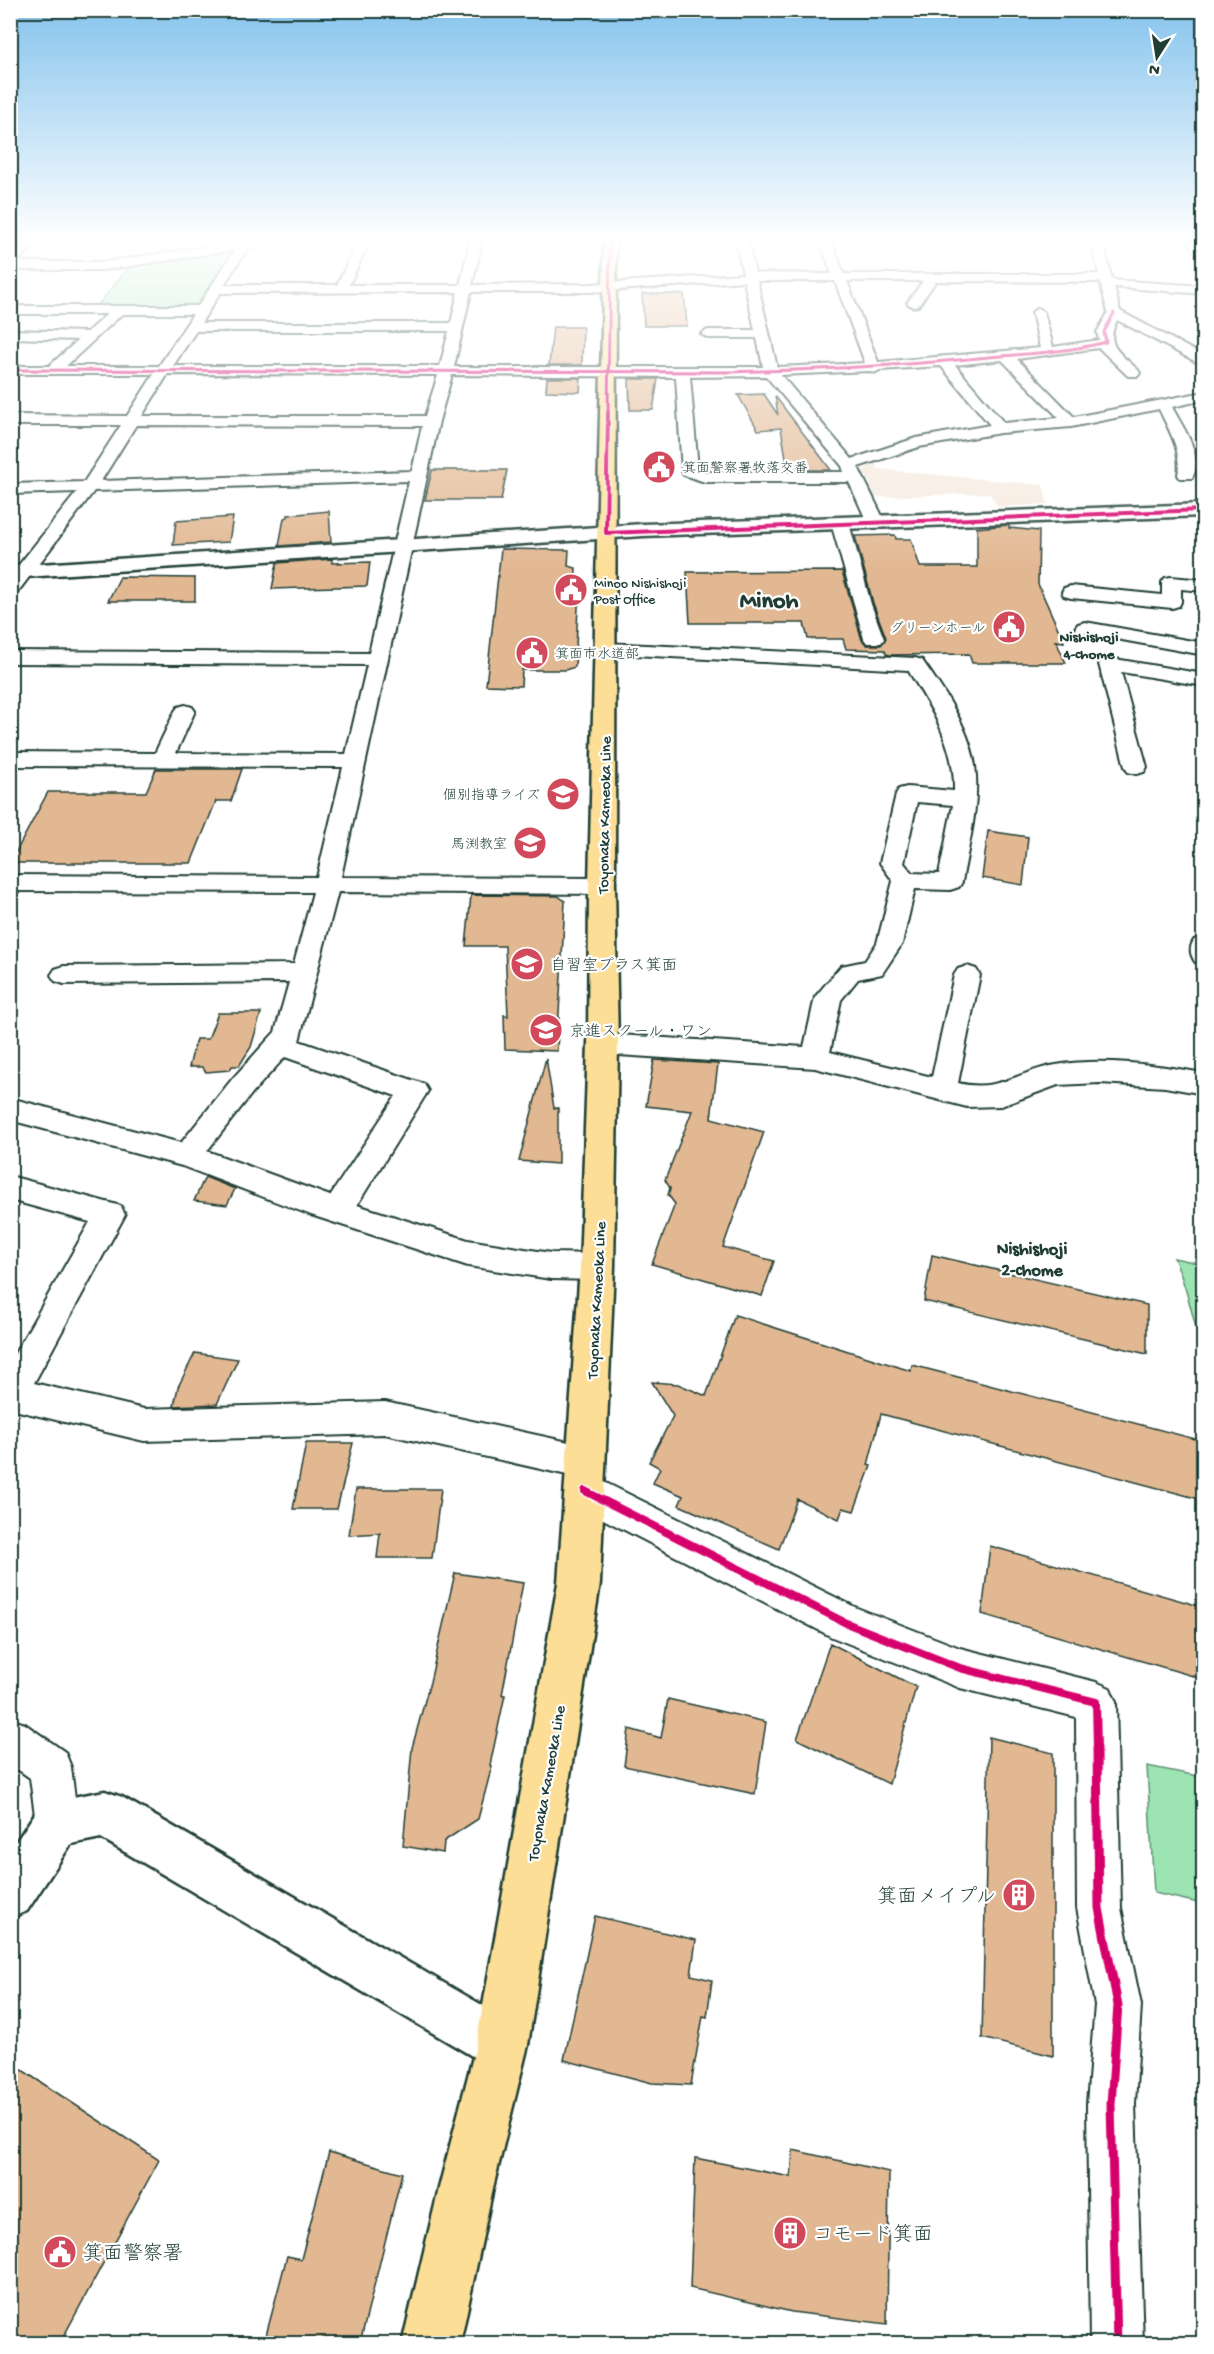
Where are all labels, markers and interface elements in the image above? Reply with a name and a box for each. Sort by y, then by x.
north arrow [1127,27,1187,87]
text: N [1147,58,1162,79]
public building icon: 箕面警察署牧落交番 [641,449,677,485]
place label: 箕面警察署牧落交番 [682,461,808,478]
public building icon: Minoo Nishishoji Post Office [553,572,589,608]
place label: Minoo Nishishoji Post Office [593,576,686,609]
district label: Minoh [740,588,798,617]
public building icon: グリーンホール [991,609,1027,645]
place label: グリーンホール [890,621,986,638]
district label: Nishishoji 4-chome [1060,629,1118,664]
public building icon: 箕面市水道部 [514,635,550,671]
place label: 箕面市水道部 [555,647,639,664]
street label: Toyonaka Kameoka Line [596,735,617,895]
school or university icon: 個別指導ライズ [545,776,581,812]
place label: 個別指導ライズ [443,788,540,805]
school or university icon: 馬渕教室 [512,825,548,861]
place label: 馬渕教室 [451,837,507,854]
school or university icon: 自習室プラス箕面 [509,946,545,982]
place label: 自習室プラス箕面 [550,956,677,977]
school or university icon: 京進スクール・ワン [528,1012,564,1048]
place label: 京進スクール・ワン [569,1023,712,1043]
street label: Toyonaka Kameoka Line [585,1220,612,1380]
district label: Nishishoji 2-chome [997,1240,1067,1282]
street label: Toyonaka Kameoka Line [525,1704,572,1864]
building icon: 箕面メイプル [1001,1877,1037,1913]
place label: 箕面メイプル [877,1885,996,1910]
building icon: コモード箕面 [772,2215,808,2251]
place label: コモード箕面 [813,2223,933,2248]
public building icon: 箕面警察署 [42,2234,78,2270]
place label: 箕面警察署 [83,2242,183,2267]

